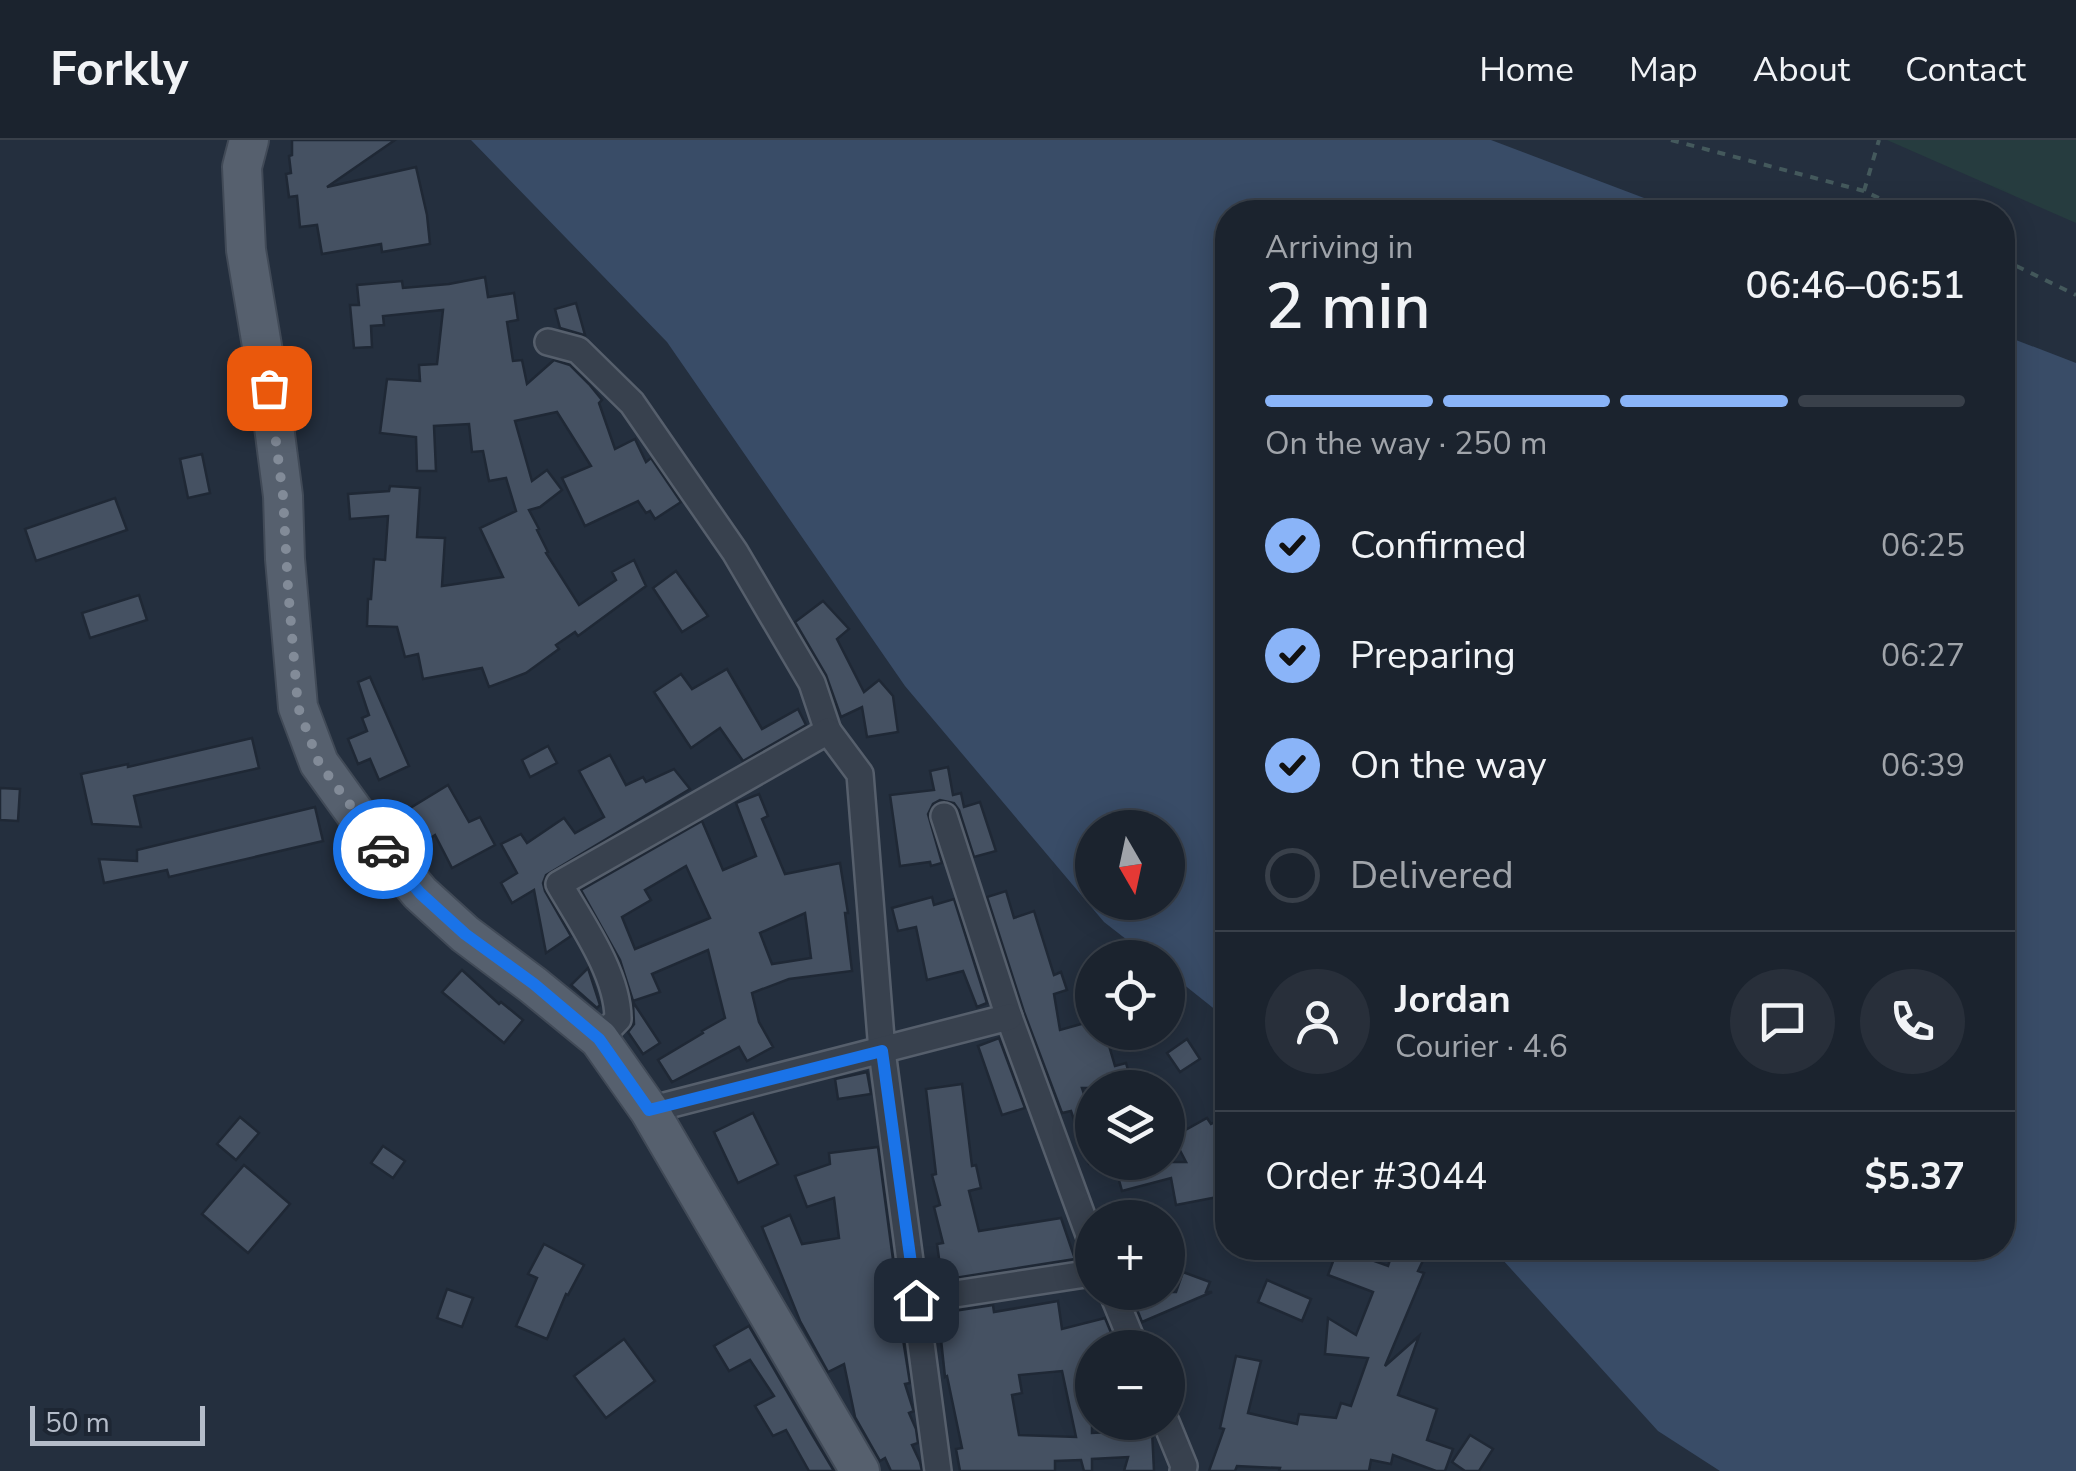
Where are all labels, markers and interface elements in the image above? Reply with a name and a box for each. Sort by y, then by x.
text: Forkly [50,36,188,102]
text: Home [1479,46,1574,93]
text: Map [1629,46,1698,93]
text: About [1753,46,1850,93]
text: Contact [1905,46,2026,93]
text: Arriving in [1265,226,1413,269]
text: 06:46–06:51 [1746,260,1965,311]
text: 2 min [1265,262,1431,351]
pin [227,346,312,431]
icon: bag [242,361,297,416]
text: On the way · 250 m [1265,422,1547,465]
icon: check [1265,518,1320,573]
text: Confirmed [1350,520,1527,571]
text: 06:25 [1881,524,1965,567]
icon: check [1265,628,1320,683]
text: Preparing [1350,630,1516,681]
text: 06:27 [1881,634,1965,677]
icon: check [1265,738,1320,793]
text: On the way [1350,740,1546,791]
text: 06:39 [1881,744,1965,787]
courier [333,799,433,899]
north arrow [1075,810,1185,920]
map controls [1075,810,1185,1440]
icon: car [356,822,411,877]
text: Delivered [1350,850,1514,901]
button: locate [1075,940,1185,1050]
button: person [1265,969,1370,1074]
button: chat [1730,969,1835,1074]
button: phone [1860,969,1965,1074]
text: Jordan [1395,974,1511,1025]
text: Courier · 4.6 [1395,1025,1568,1068]
button: layers [1075,1070,1185,1180]
text: Order #3044 [1265,1151,1487,1202]
text: $5.37 [1864,1151,1965,1202]
button: + [1075,1200,1185,1310]
pin [874,1258,959,1343]
icon: home [889,1273,944,1328]
button: − [1075,1330,1185,1440]
scale bar [30,1401,205,1446]
text: 50 m [45,1404,110,1442]

